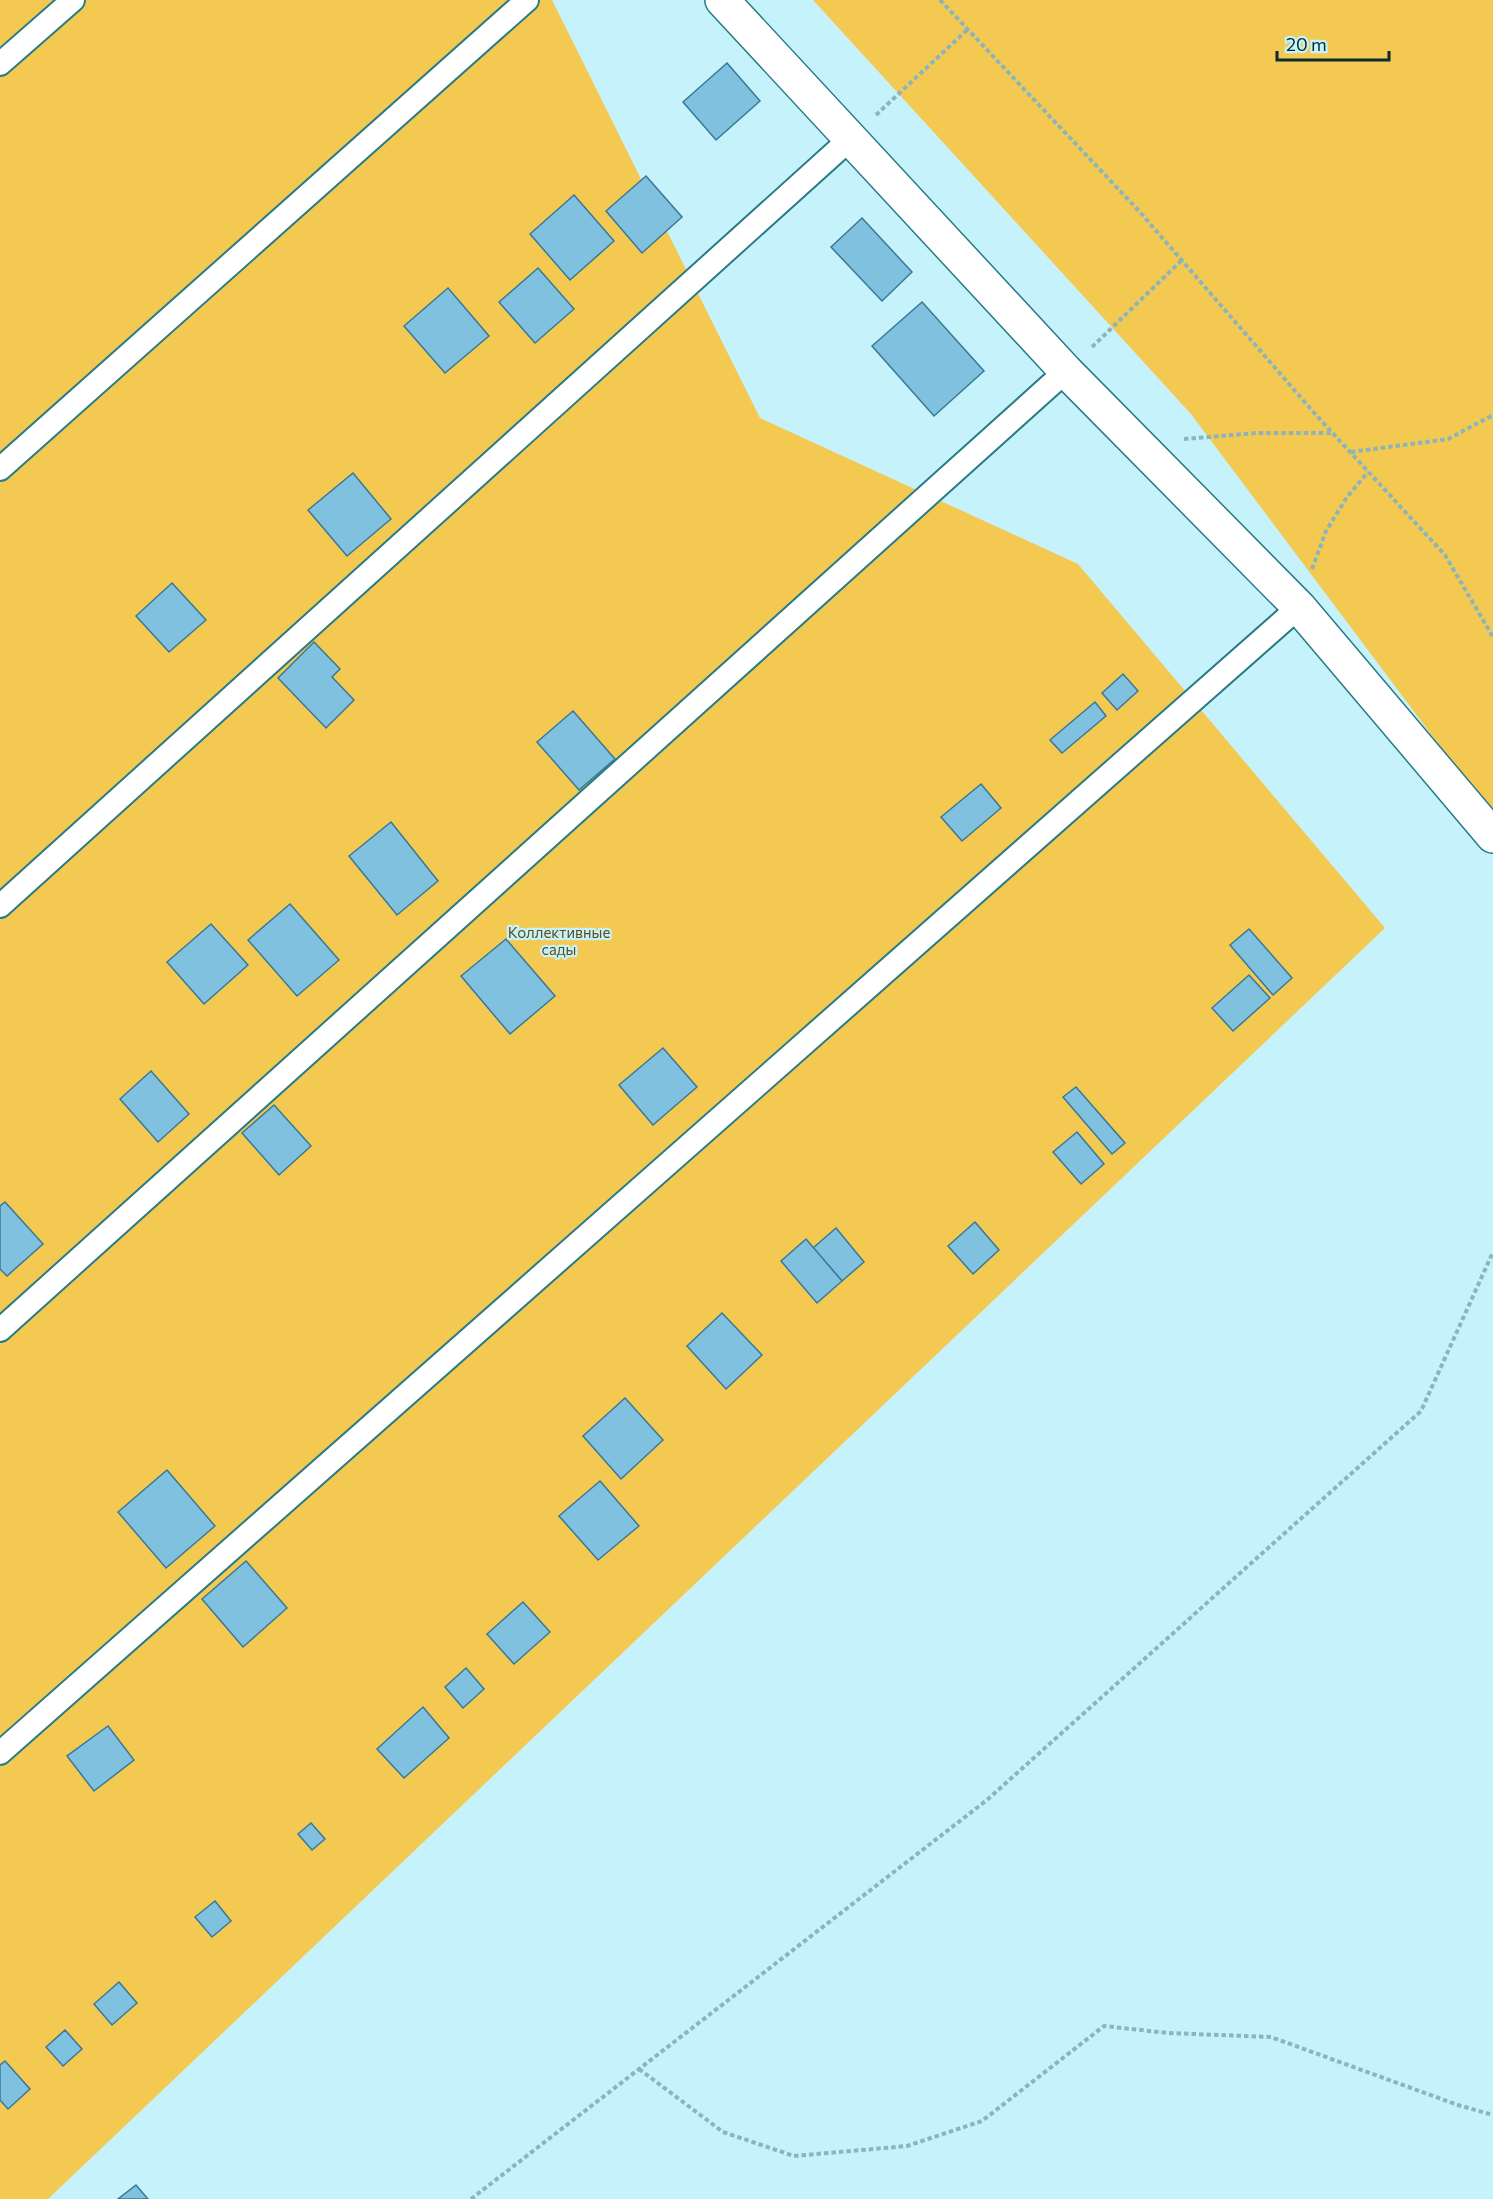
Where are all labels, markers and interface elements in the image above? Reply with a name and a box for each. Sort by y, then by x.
scale bar [1277,24,1390,62]
text: 20 m [1286,33,1327,55]
park label: Коллективные сады [508,923,610,958]

